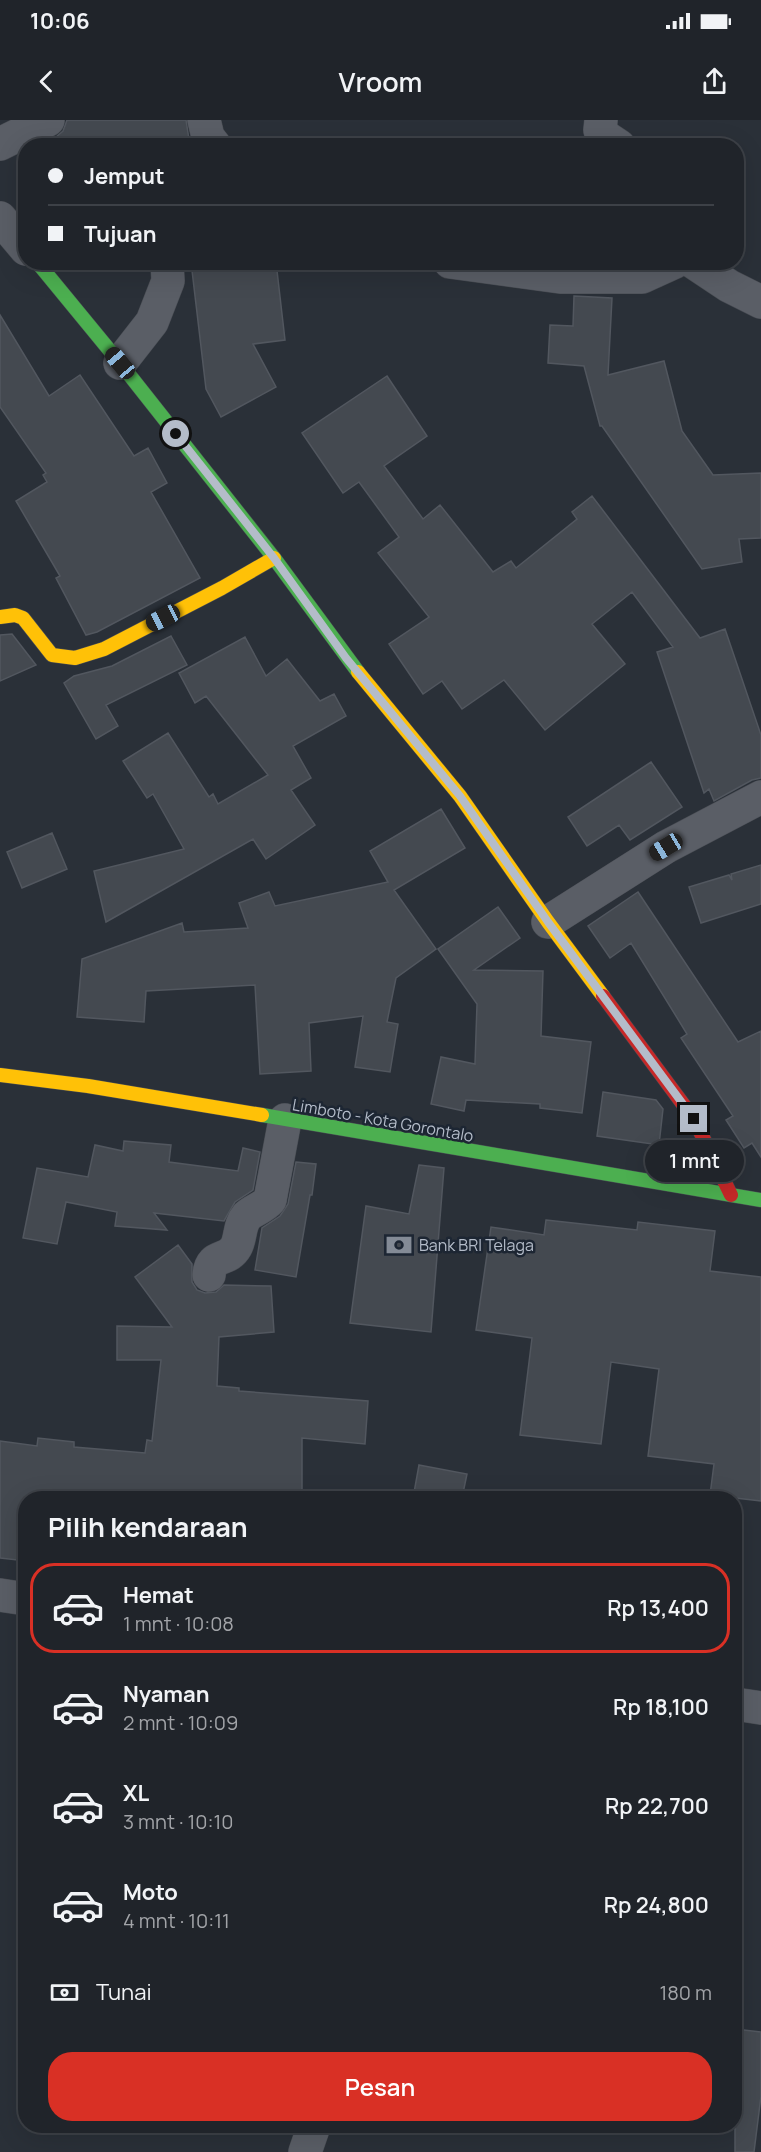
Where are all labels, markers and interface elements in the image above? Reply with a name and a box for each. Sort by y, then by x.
text: 10:06 [30,6,90,36]
text: Vroom [339,63,422,100]
icon: back [30,65,63,98]
icon: share [698,65,731,98]
text: Jemput [84,161,165,191]
text: Tujuan [84,219,157,249]
car [102,343,138,383]
route start [162,420,189,447]
car [143,602,183,634]
car [646,830,686,864]
street label: Limboto - Kota Gorontalo [291,1093,475,1147]
route end [680,1105,707,1132]
callout: 1 mnt [644,1140,744,1182]
text: 1 mnt [669,1147,720,1174]
bank icon: Bank BRI Telaga [384,1230,414,1260]
place label: Bank BRI Telaga [419,1234,534,1256]
text: Pilih kendaraan [48,1508,248,1545]
text: Hemat [123,1580,194,1610]
icon: car [51,1581,105,1635]
text: Rp 13,400 [607,1593,709,1623]
text: 1 mnt · 10:08 [123,1610,234,1637]
text: Nyaman [123,1679,210,1709]
icon: car [51,1680,105,1734]
text: Rp 18,100 [613,1692,709,1722]
text: 2 mnt · 10:09 [123,1709,238,1736]
text: XL [123,1778,149,1808]
icon: car [51,1779,105,1833]
text: Rp 22,700 [605,1791,709,1821]
text: 3 mnt · 10:10 [123,1808,233,1835]
text: Moto [123,1877,178,1907]
icon: car [51,1878,105,1932]
text: Rp 24,800 [604,1890,709,1920]
text: 4 mnt · 10:11 [123,1907,230,1934]
icon: cash [48,1976,81,2009]
text: Tunai [96,1977,152,2007]
text: 180 m [659,1979,712,2006]
button: Pesan [48,2052,712,2121]

